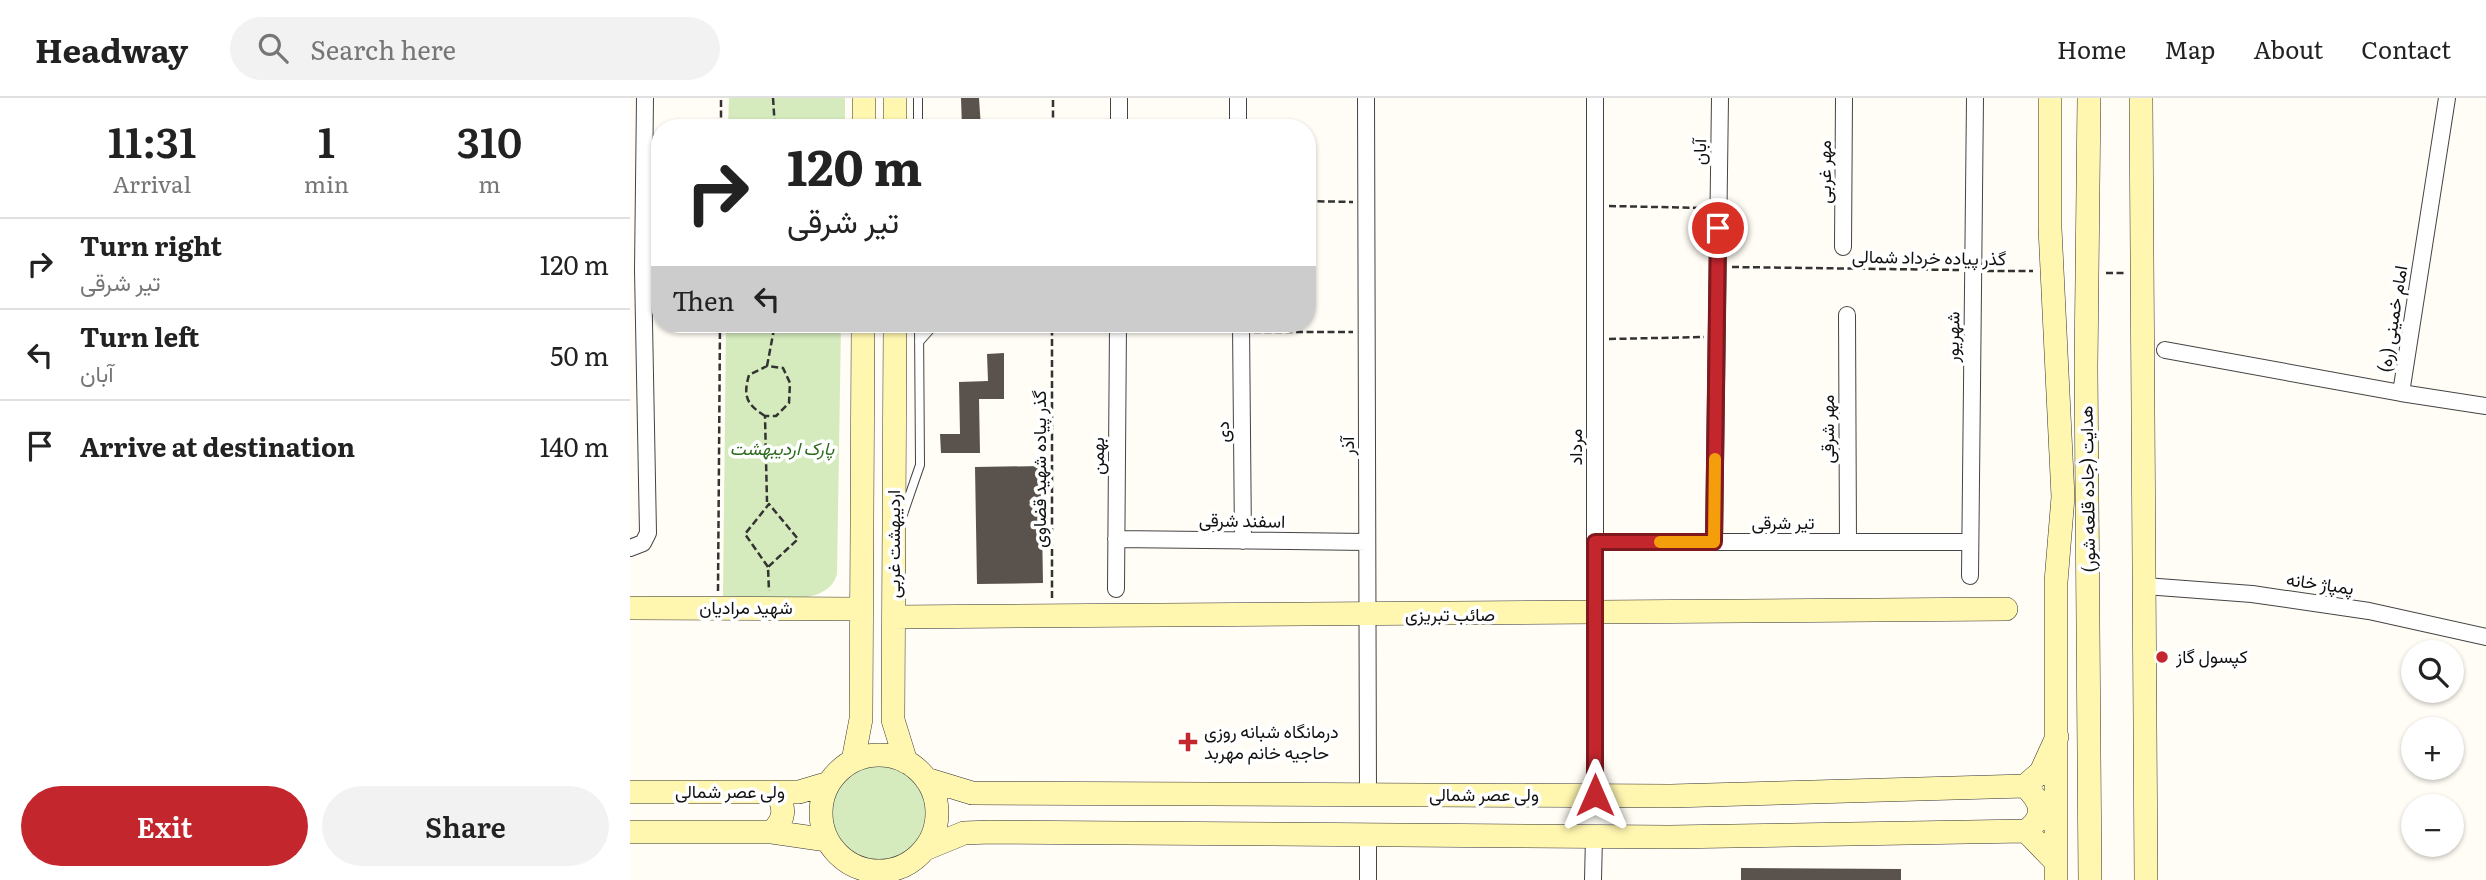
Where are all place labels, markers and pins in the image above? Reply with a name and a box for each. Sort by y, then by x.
pin [1688,198,1748,258]
place label: کپسول گاز [2175,642,2248,669]
marker: کپسول گاز [2154,649,2170,665]
place label: درمانگاه شبانه‌ روزی حاجیه‌ خانم مهربد [1204,717,1339,765]
marker: درمانگاه شبانه‌ روزی حاجیه‌ خانم مهربد [1178,732,1198,752]

